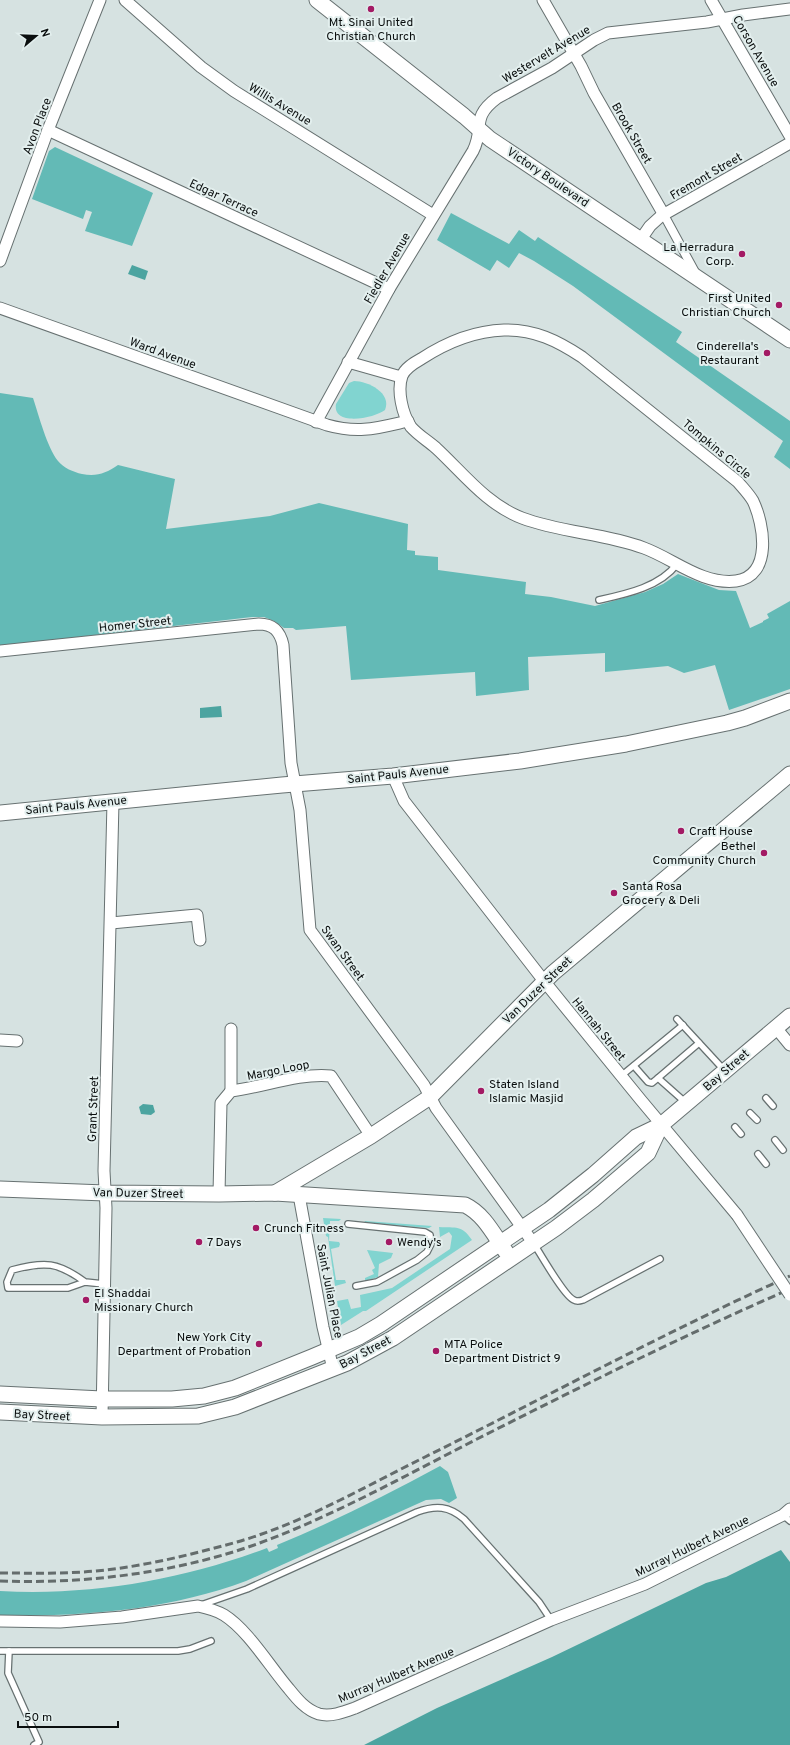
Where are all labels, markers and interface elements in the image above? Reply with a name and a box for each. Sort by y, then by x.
marker: Mt. Sinai United Christian Church [366,4,376,14]
street label: Corson Avenue [728,13,782,90]
place label: Mt. Sinai United Christian Church [326,15,416,45]
north arrow [16,16,56,56]
street label: Westervelt Avenue [499,22,594,88]
text: N [37,27,52,39]
street label: Willis Avenue [245,80,314,130]
street label: Avon Place [20,96,56,157]
street label: Brook Street [607,100,655,167]
street label: Victory Boulevard [503,144,592,211]
street label: Fremont Street [668,150,745,204]
street label: Edgar Terrace [186,176,261,222]
street label: Fiedler Avenue [361,230,415,307]
place label: La Herradura Corp. [663,240,734,270]
marker: La Herradura Corp. [737,249,747,259]
place label: First United Christian Church [681,291,771,321]
marker: First United Christian Church [774,300,784,310]
street label: Ward Avenue [127,334,198,373]
place label: Cinderella's Restaurant [696,339,759,369]
marker: Cinderella's Restaurant [762,348,772,358]
street label: Tompkins Circle [679,416,754,483]
street label: Homer Street [98,613,172,637]
street label: Saint Pauls Avenue [346,762,450,788]
street label: Saint Pauls Avenue [24,793,128,819]
place label: Craft House [689,824,753,840]
marker: Craft House [676,826,686,836]
place label: Bethel Community Church [652,839,756,869]
marker: Bethel Community Church [759,848,769,858]
place label: Santa Rosa Grocery & Deli [622,879,700,909]
marker: Santa Rosa Grocery & Deli [609,888,619,898]
street label: Swan Street [317,923,368,984]
street label: Van Duzer Street [499,953,576,1028]
street label: Hannah Street [568,995,629,1065]
street label: Bay Street [700,1046,753,1095]
street label: Margo Loop [246,1057,311,1085]
street label: Grant Street [85,1076,103,1142]
place label: Staten Island Islamic Masjid [489,1077,564,1107]
marker: Staten Island Islamic Masjid [476,1086,486,1096]
street label: Van Duzer Street [92,1185,184,1203]
place label: Crunch Fitness [264,1221,344,1237]
marker: Crunch Fitness [251,1223,261,1233]
place label: 7 Days [207,1235,242,1251]
place label: Wendy's [397,1235,442,1251]
marker: 7 Days [194,1237,204,1247]
marker: Wendy's [384,1237,394,1247]
street label: Saint Julian Place [312,1243,346,1340]
place label: El Shaddai Missionary Church [94,1286,193,1316]
marker: El Shaddai Missionary Church [81,1295,91,1305]
place label: New York City Department of Probation [117,1330,251,1360]
street label: Bay Street [337,1333,394,1373]
place label: MTA Police Department District 9 [444,1337,561,1367]
marker: New York City Department of Probation [254,1339,264,1349]
marker: MTA Police Department District 9 [431,1346,441,1356]
street label: Bay Street [13,1407,71,1425]
street label: Murray Hulbert Avenue [633,1512,752,1581]
street label: Murray Hulbert Avenue [336,1644,457,1708]
scale bar [18,1703,118,1729]
text: 50 m [24,1710,52,1726]

